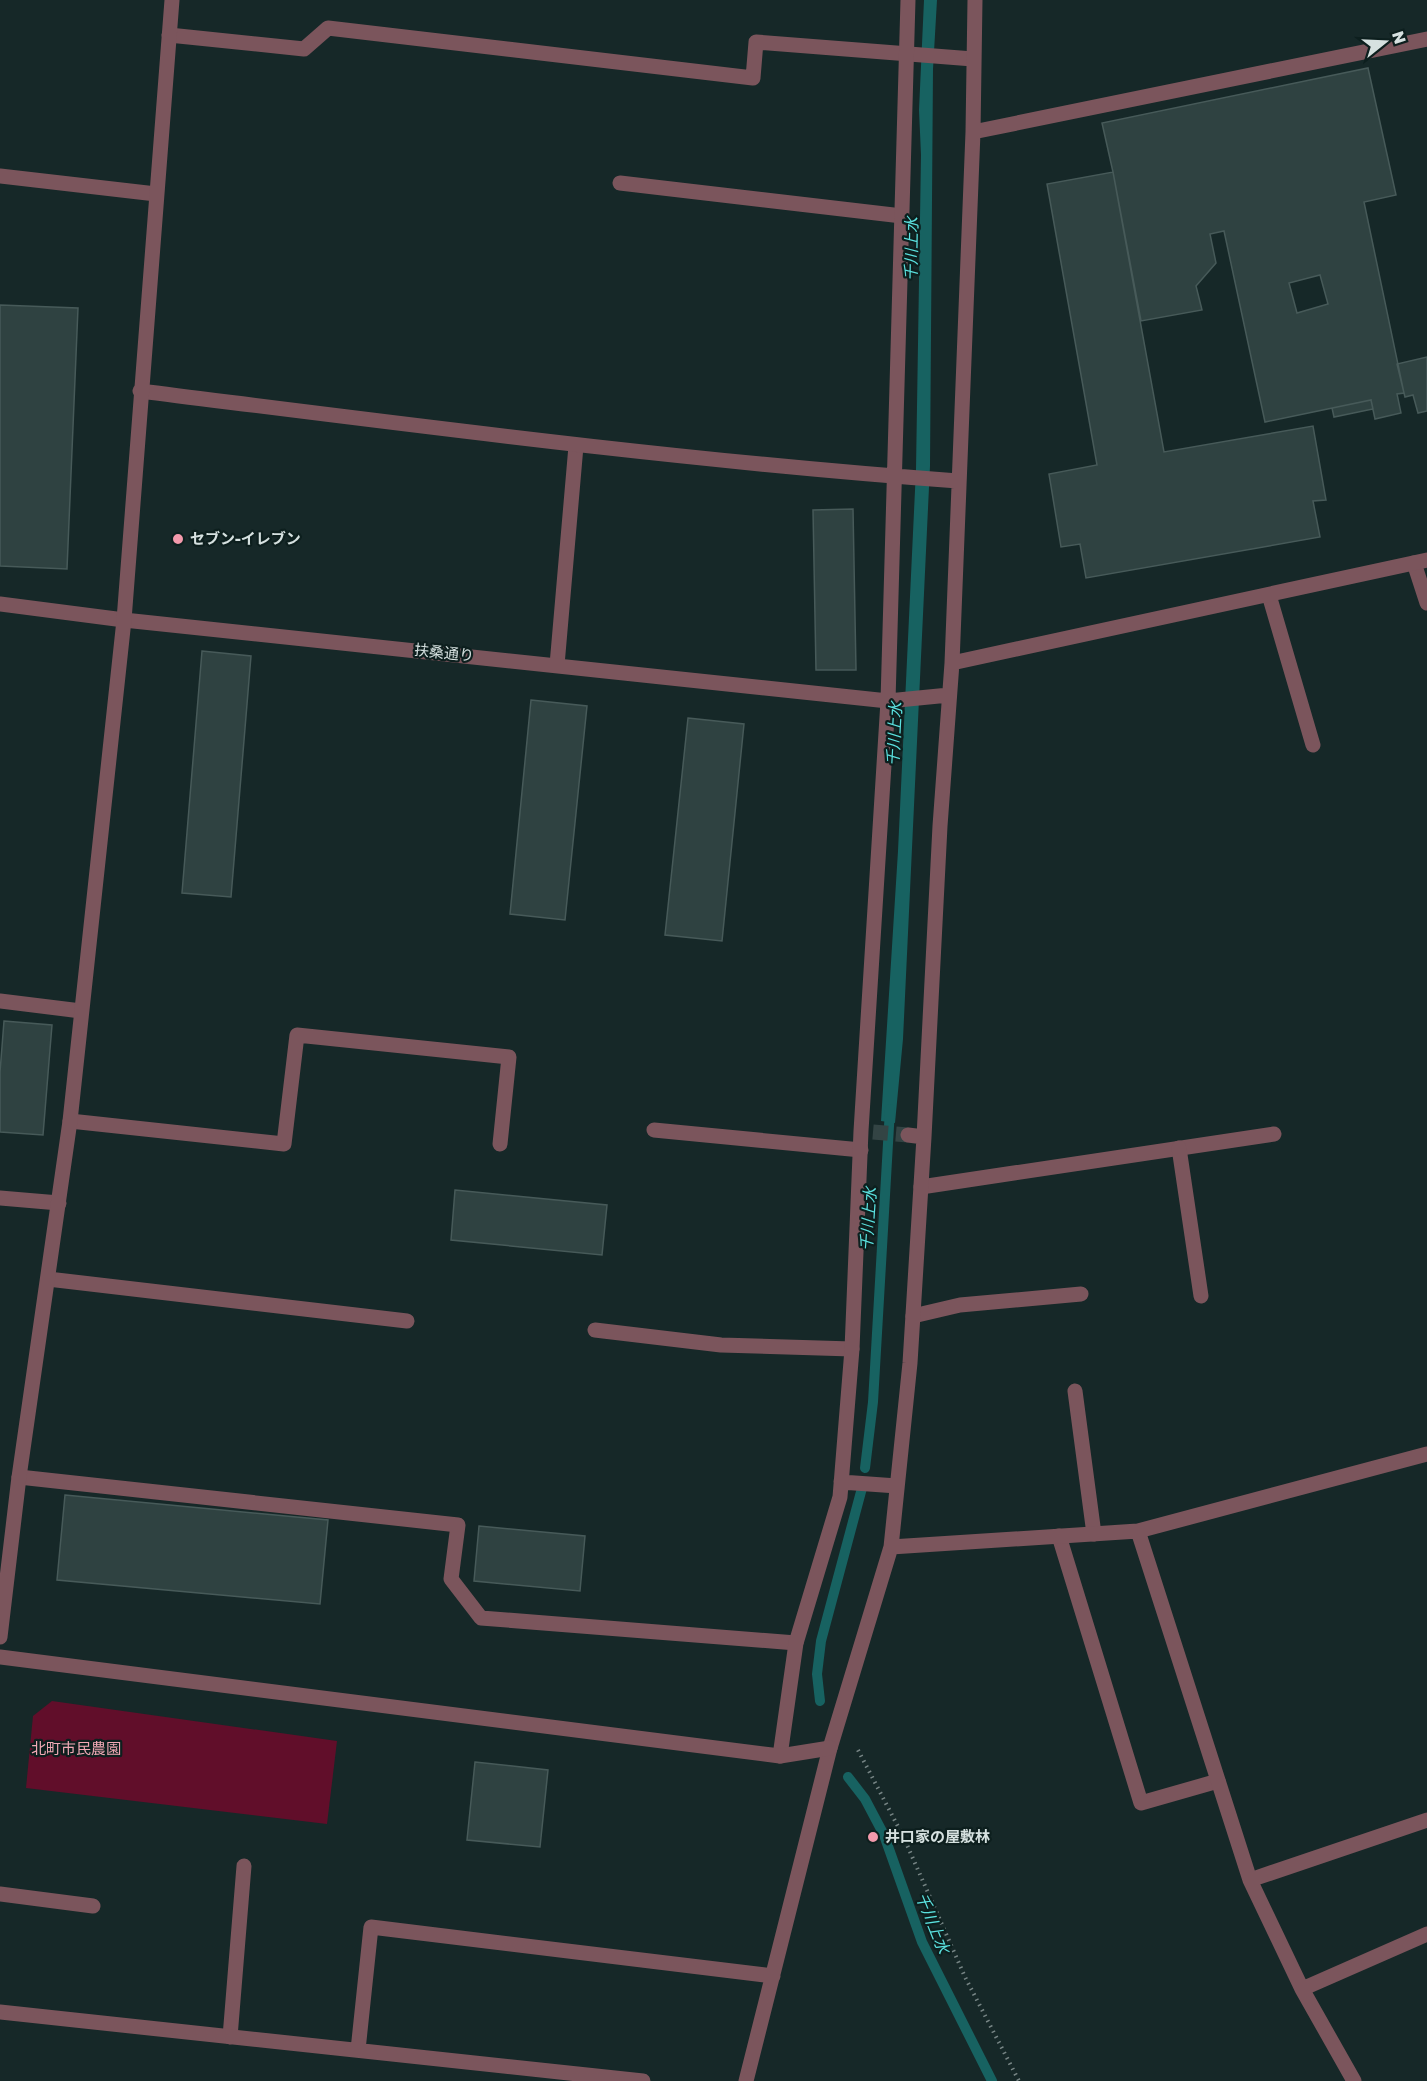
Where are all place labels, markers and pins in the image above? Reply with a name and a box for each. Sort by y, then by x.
place label: セブン-イレブン [190,529,301,547]
marker: セブン-イレブン [171,532,185,546]
place label: 井口家の屋敷林 [885,1827,990,1845]
marker: 井口家の屋敷林 [866,1830,880,1844]

